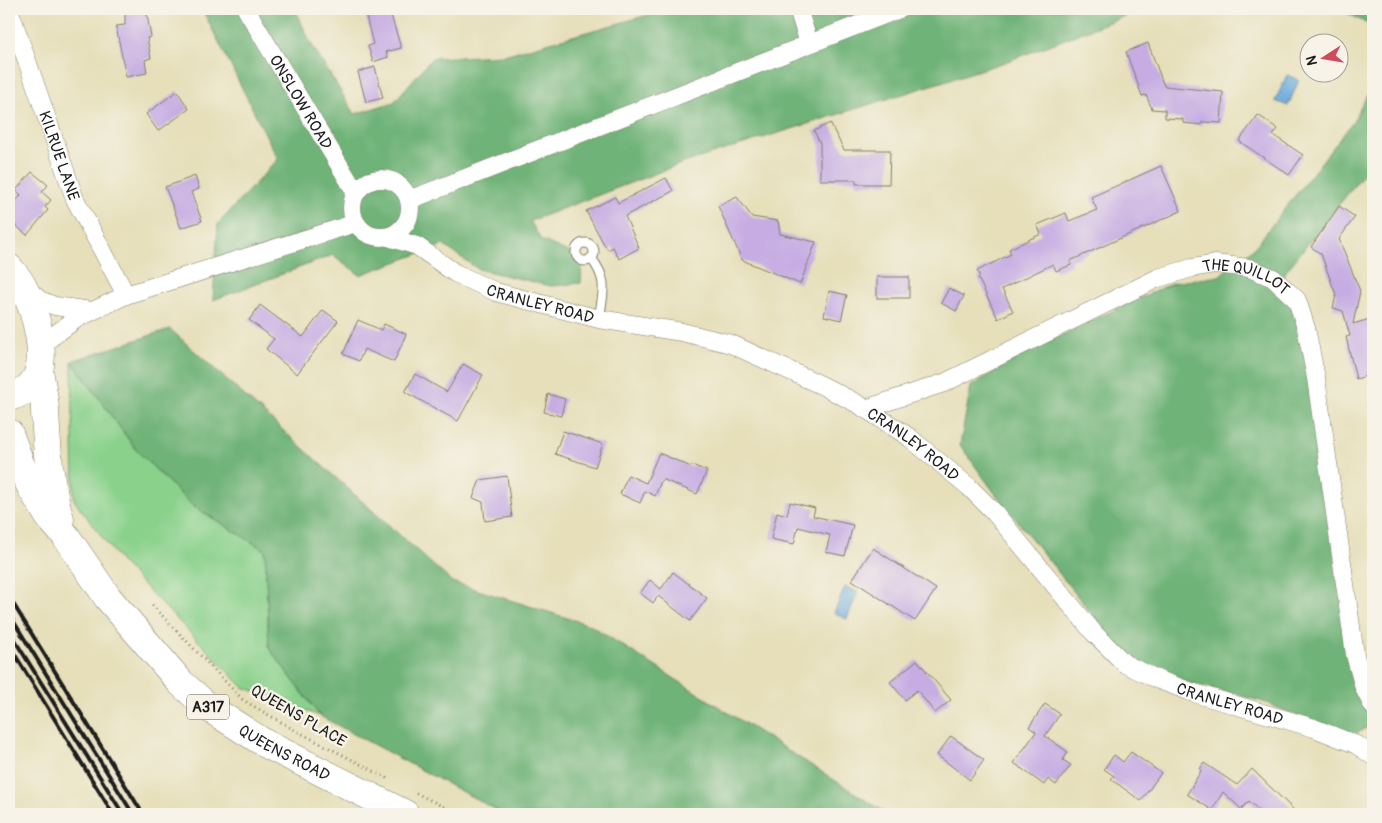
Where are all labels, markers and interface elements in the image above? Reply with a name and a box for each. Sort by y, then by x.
north arrow [1300,32,1350,82]
street label: ONSLOW ROAD [265,51,336,153]
text: N [1302,54,1321,67]
street label: KILRUE LANE [34,108,84,203]
street label: THE QUILLOT [1201,255,1294,300]
street label: CRANLEY ROAD [483,280,596,328]
street label: CRANLEY ROAD [863,404,963,486]
street label: CRANLEY ROAD [1174,678,1285,730]
street label: QUEENS PLACE [247,680,350,751]
road number: A317 [187,694,229,720]
street label: QUEENS ROAD [235,720,333,786]

